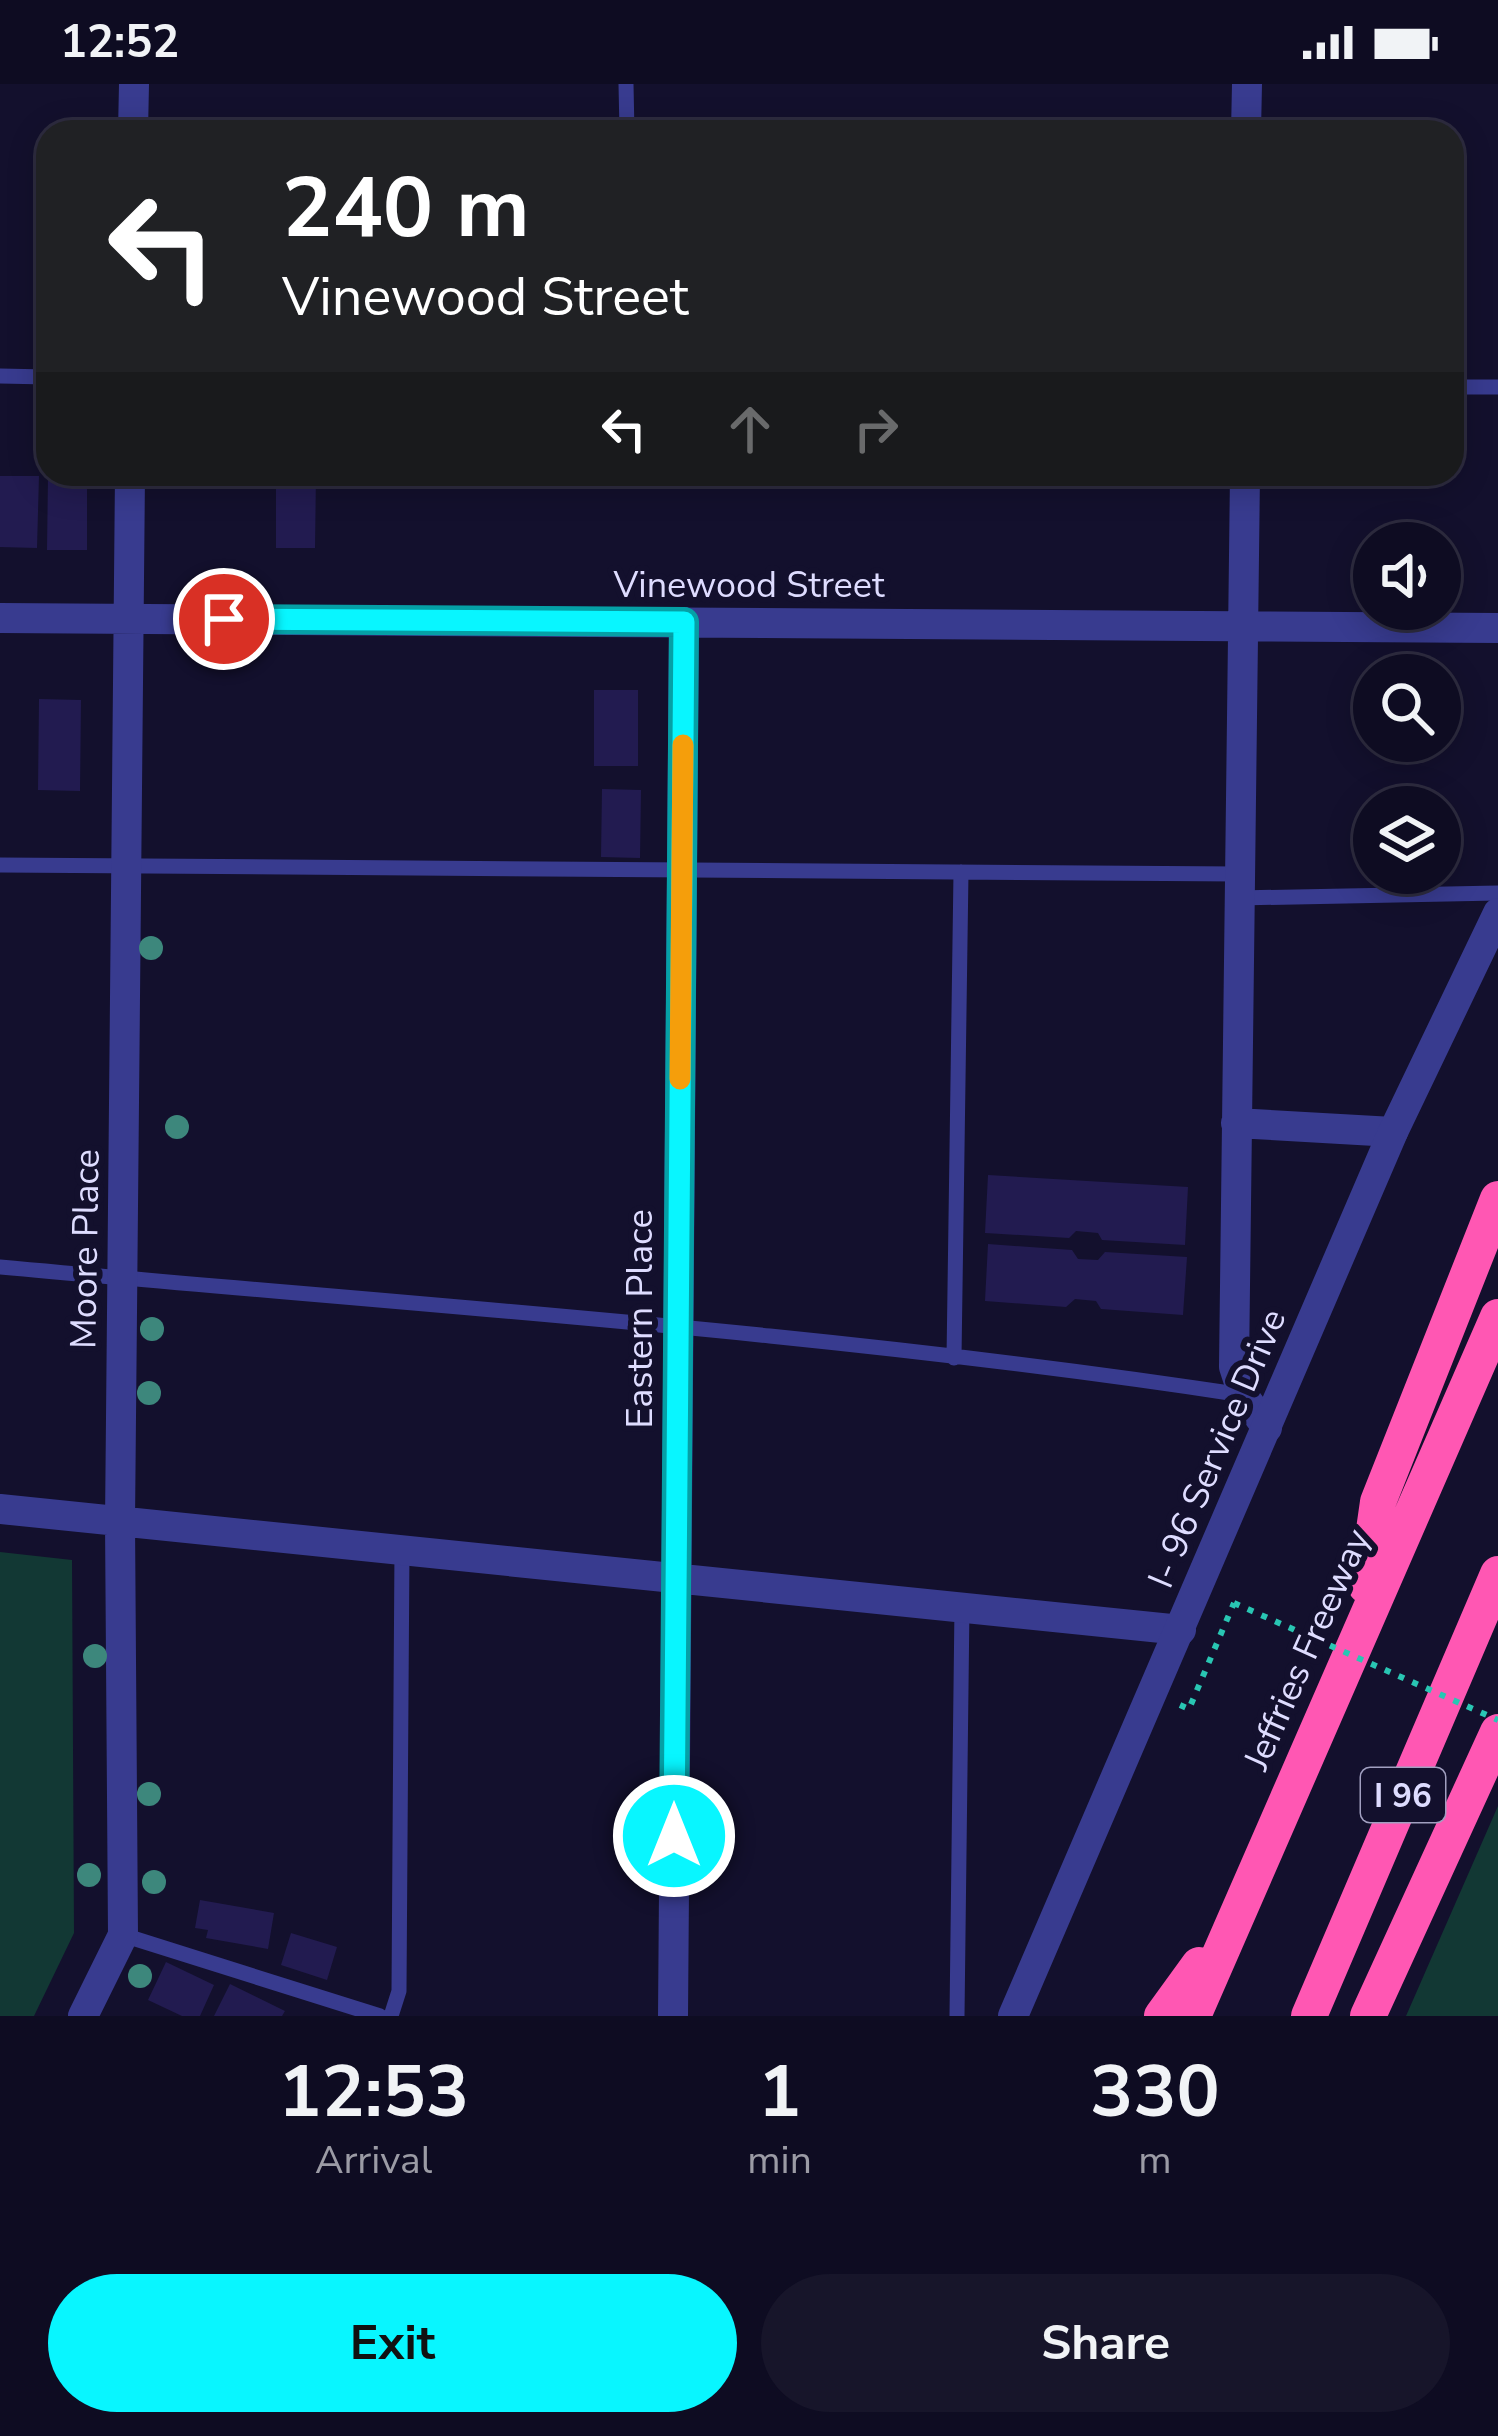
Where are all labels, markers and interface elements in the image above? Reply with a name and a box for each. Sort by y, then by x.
text: 12:52 [60,12,179,73]
text: 240 m [282,151,530,266]
icon: left [84,168,240,324]
text: Vinewood Street [282,260,689,334]
icon: left [591,396,657,462]
icon: ahead [717,396,783,462]
icon: right [843,396,909,462]
map controls [1353,522,1461,894]
button: sound [1353,522,1461,630]
street label: Vinewood Street [612,561,885,610]
pin [173,568,275,670]
icon: arrive [191,586,257,652]
button: search [1353,654,1461,762]
button: layers [1353,786,1461,894]
street label: Moore Place [59,1149,112,1349]
street label: Eastern Place [616,1209,665,1429]
street label: I- 96 Service Drive [1137,1302,1298,1596]
street label: Jeffries Freeway [1232,1521,1383,1779]
road number: I 96 [1361,1768,1445,1822]
position arrow [611,1773,737,1899]
text: 12:53 [278,2043,469,2141]
text: 1 [758,2043,801,2141]
text: 330 [1090,2043,1220,2141]
text: Arrival [315,2134,432,2187]
text: min [747,2134,812,2187]
text: m [1138,2134,1172,2187]
button: Exit [48,2274,737,2412]
button: Share [761,2274,1450,2412]

